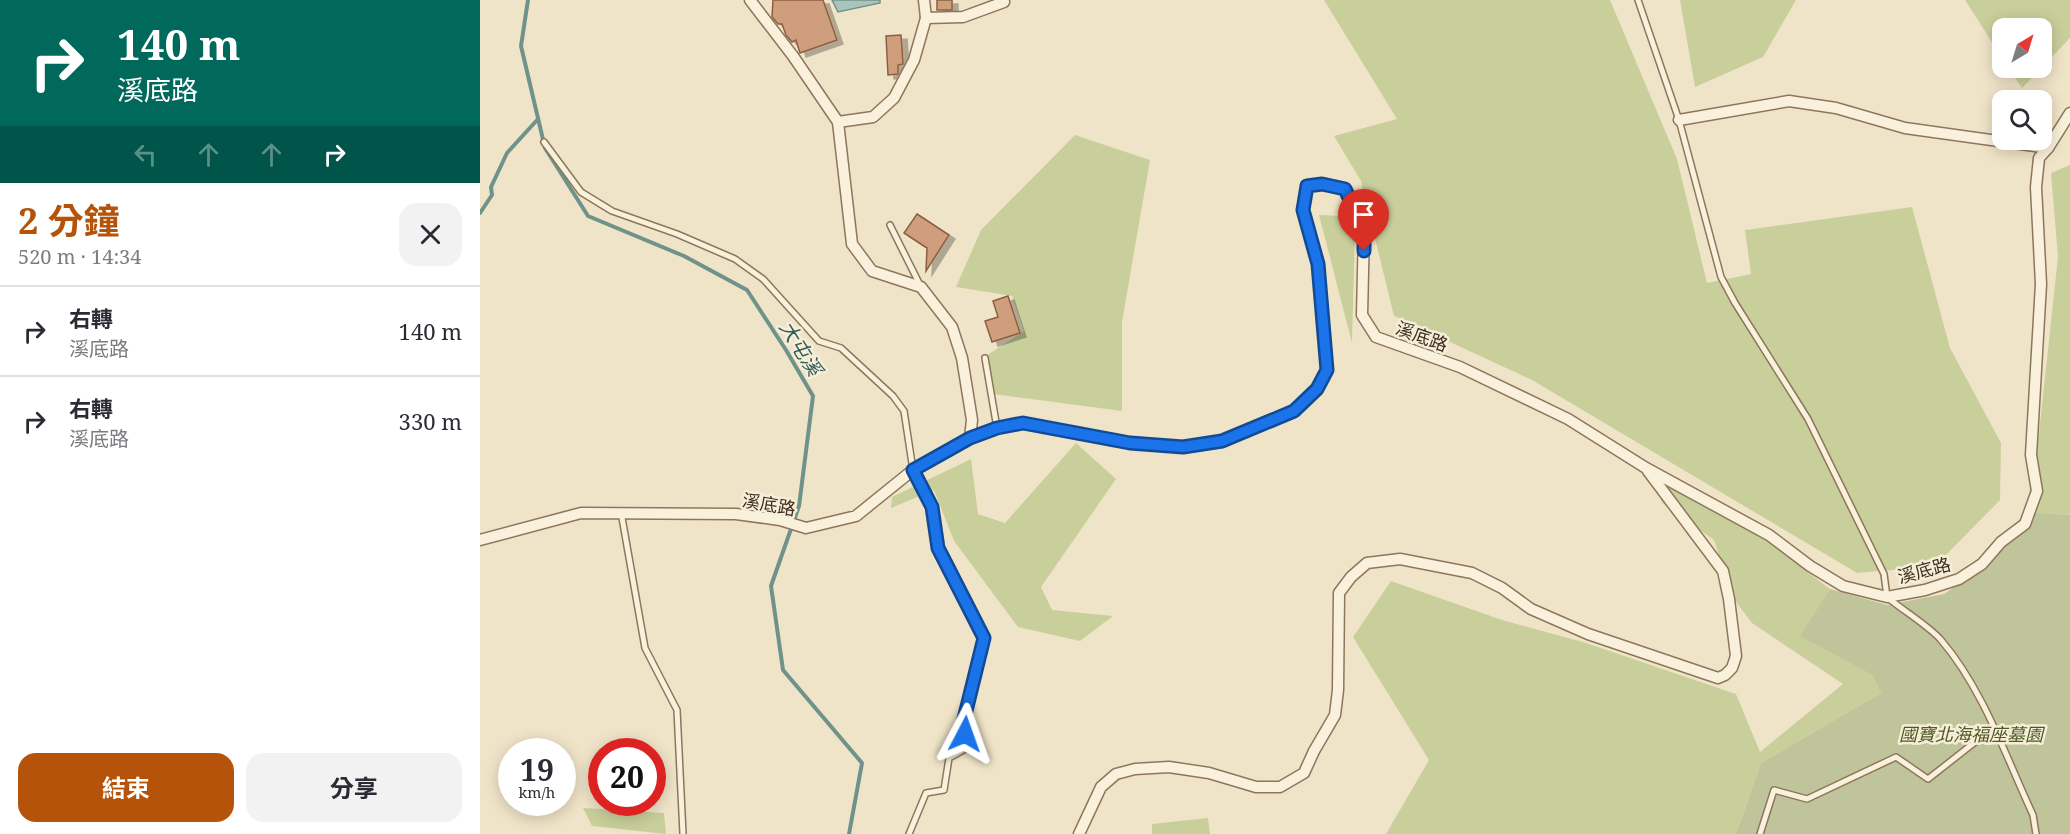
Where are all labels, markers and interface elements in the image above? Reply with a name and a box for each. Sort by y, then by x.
text: 140 m [117,15,241,72]
north arrow [1992,18,2052,78]
map controls [1992,18,2052,150]
icon: right [18,24,96,102]
text: 溪底路 [117,71,198,108]
button: search [1992,90,2052,150]
icon: left [129,138,162,171]
icon: ahead [192,138,225,171]
icon: ahead [255,138,288,171]
icon: right [318,138,351,171]
pin [1338,189,1389,251]
text: 2 分鐘 [18,196,120,245]
icon: arrive [1347,198,1380,231]
button: close [399,203,462,266]
text: 520 m · 14:34 [18,243,141,270]
text: 右轉 [69,303,113,333]
icon: right [18,315,51,348]
water label: 大屯溪 [774,315,830,383]
street label: 溪底路 [1393,315,1451,357]
text: 140 m [399,316,462,346]
text: 溪底路 [69,335,129,362]
text: 右轉 [69,393,113,423]
icon: right [18,405,51,438]
text: 330 m [399,406,462,436]
text: 溪底路 [69,425,129,452]
street label: 溪底路 [740,487,798,521]
street label: 溪底路 [1895,551,1953,589]
position arrow [933,702,997,766]
park label: 國寶北海福座墓園 [1899,722,2046,746]
speed limit sign: 20 [588,738,666,816]
text: 19 [520,749,554,790]
button: 結束 [18,753,234,822]
button: 分享 [246,753,462,822]
text: km/h [519,782,555,802]

